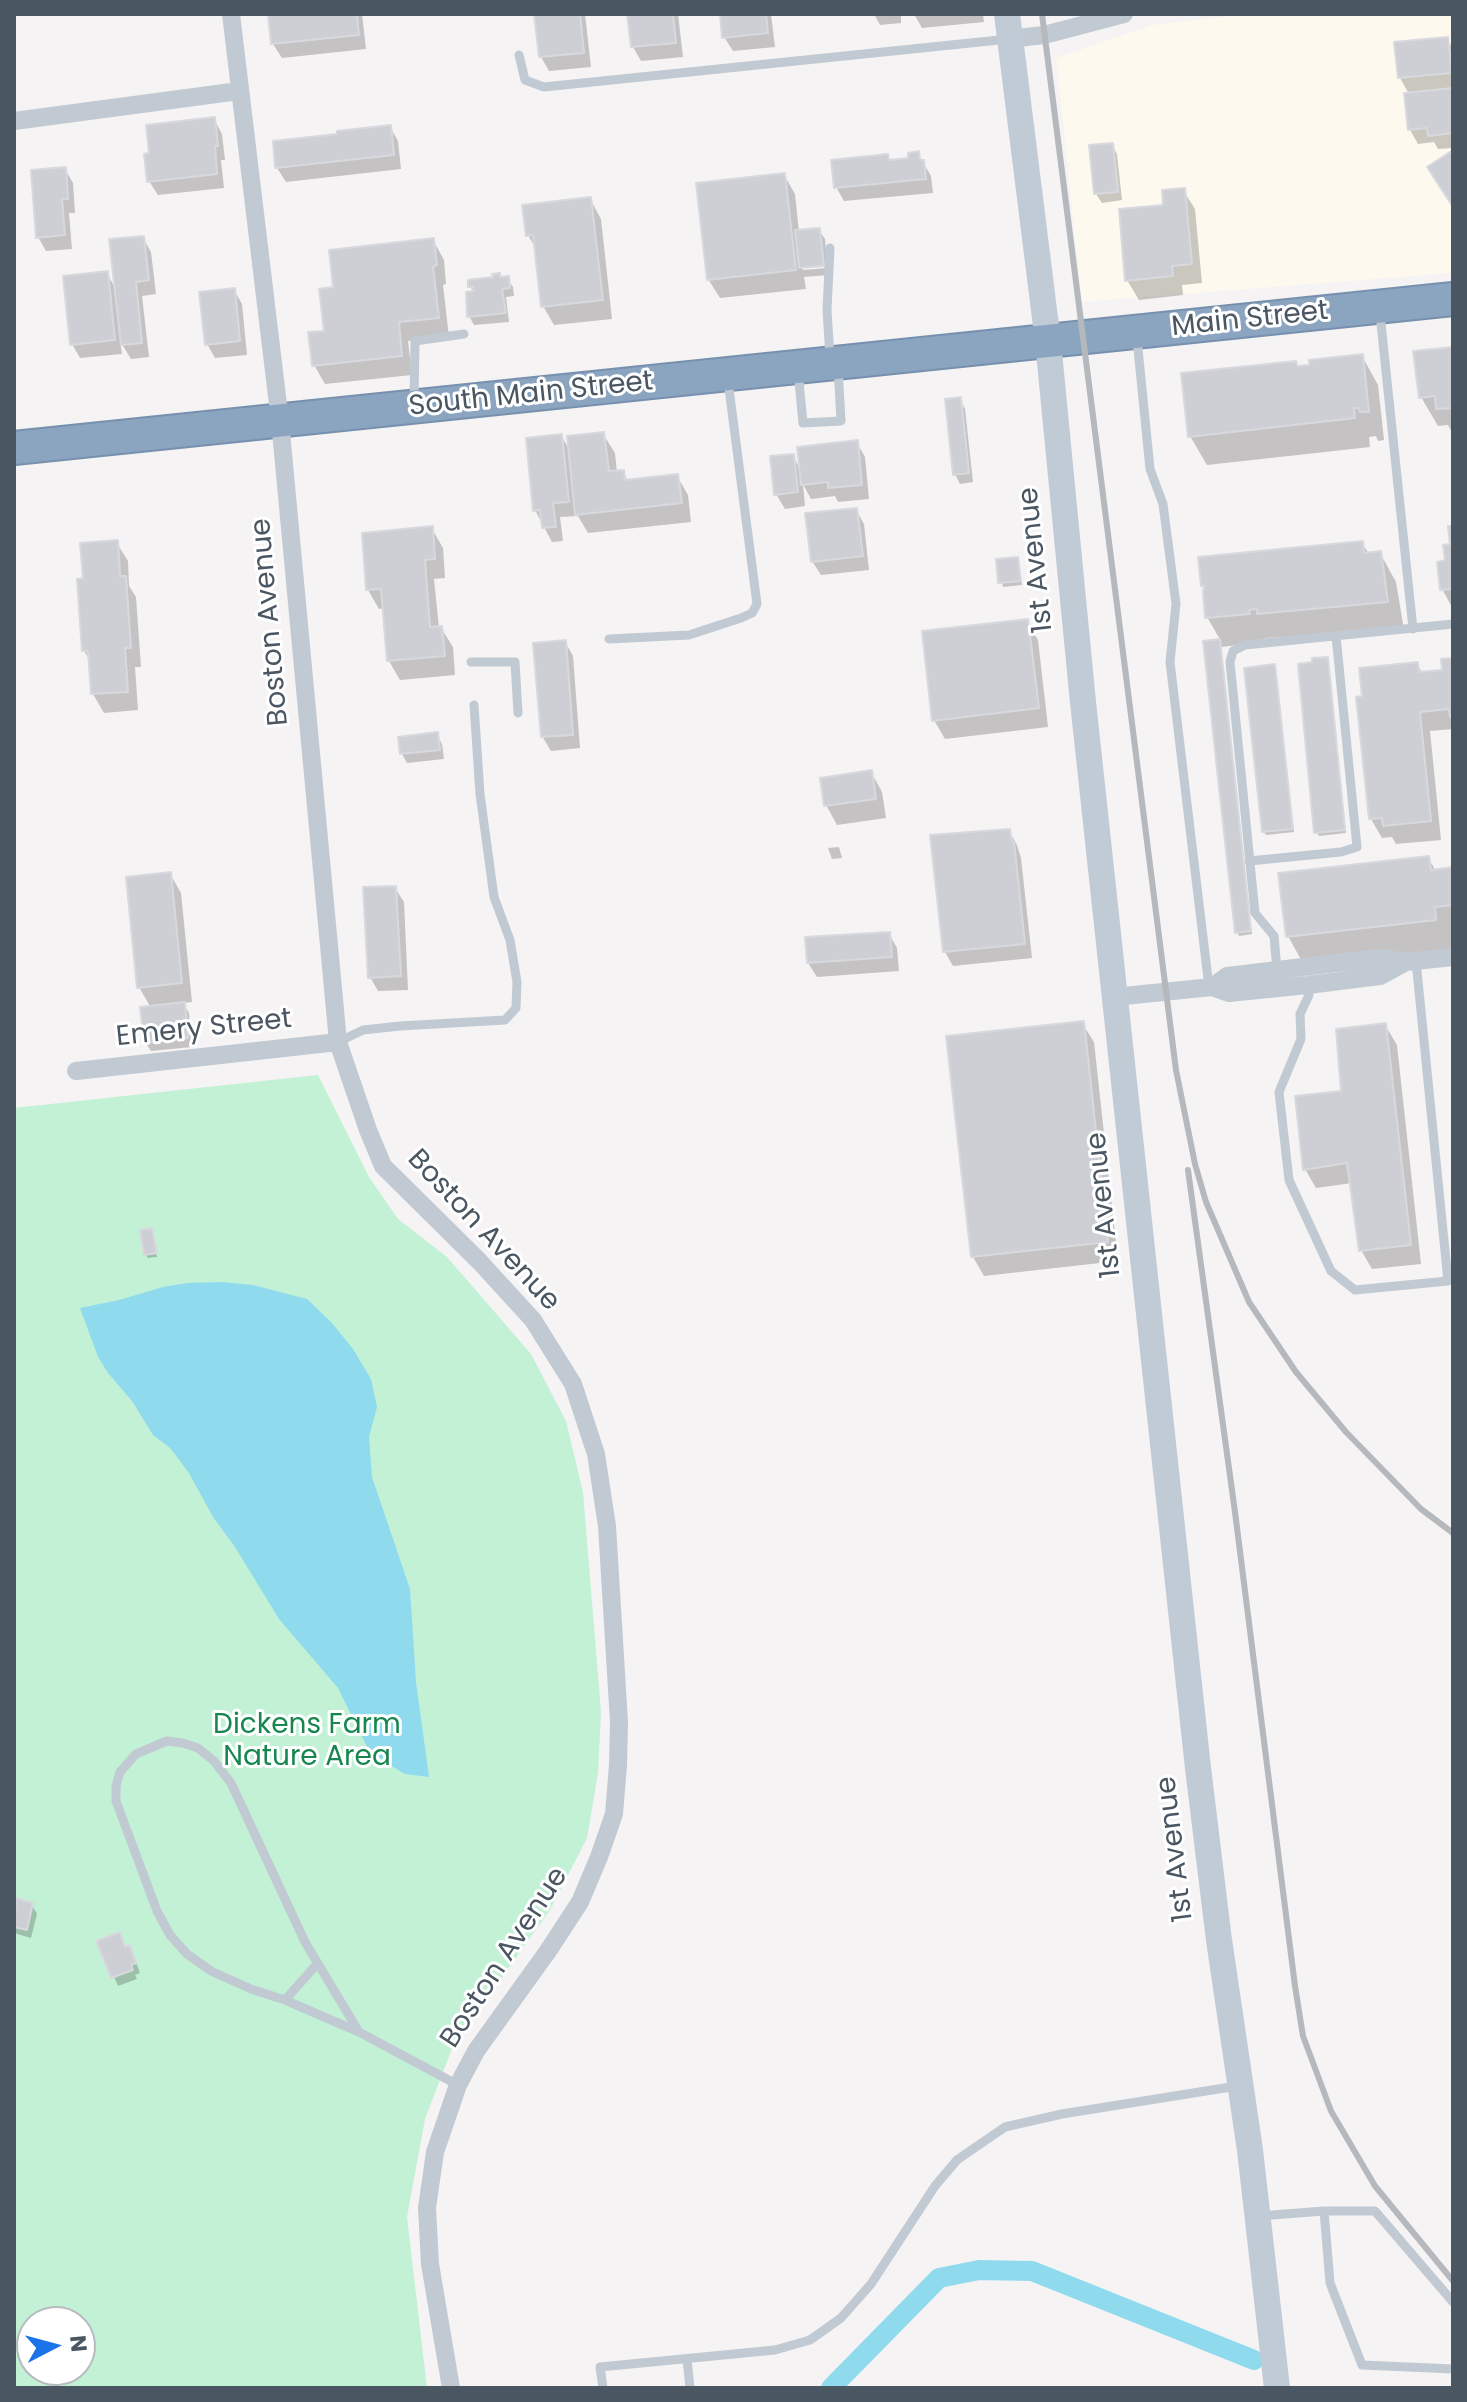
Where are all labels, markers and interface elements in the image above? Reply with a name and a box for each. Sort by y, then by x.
street label: Main Street [1170,295,1330,345]
street label: South Main Street [407,365,655,425]
street label: 1st Avenue [1013,485,1061,635]
street label: Boston Avenue [245,517,297,727]
street label: Emery Street [115,1003,293,1055]
street label: 1st Avenue [1081,1130,1129,1280]
street label: Boston Avenue [400,1143,566,1319]
park label: Dickens Farm Nature Area [213,1709,401,1775]
street label: 1st Avenue [1150,1774,1202,1924]
street label: Boston Avenue [434,1861,576,2055]
north arrow [16,2306,96,2386]
text: N [62,2334,95,2353]

